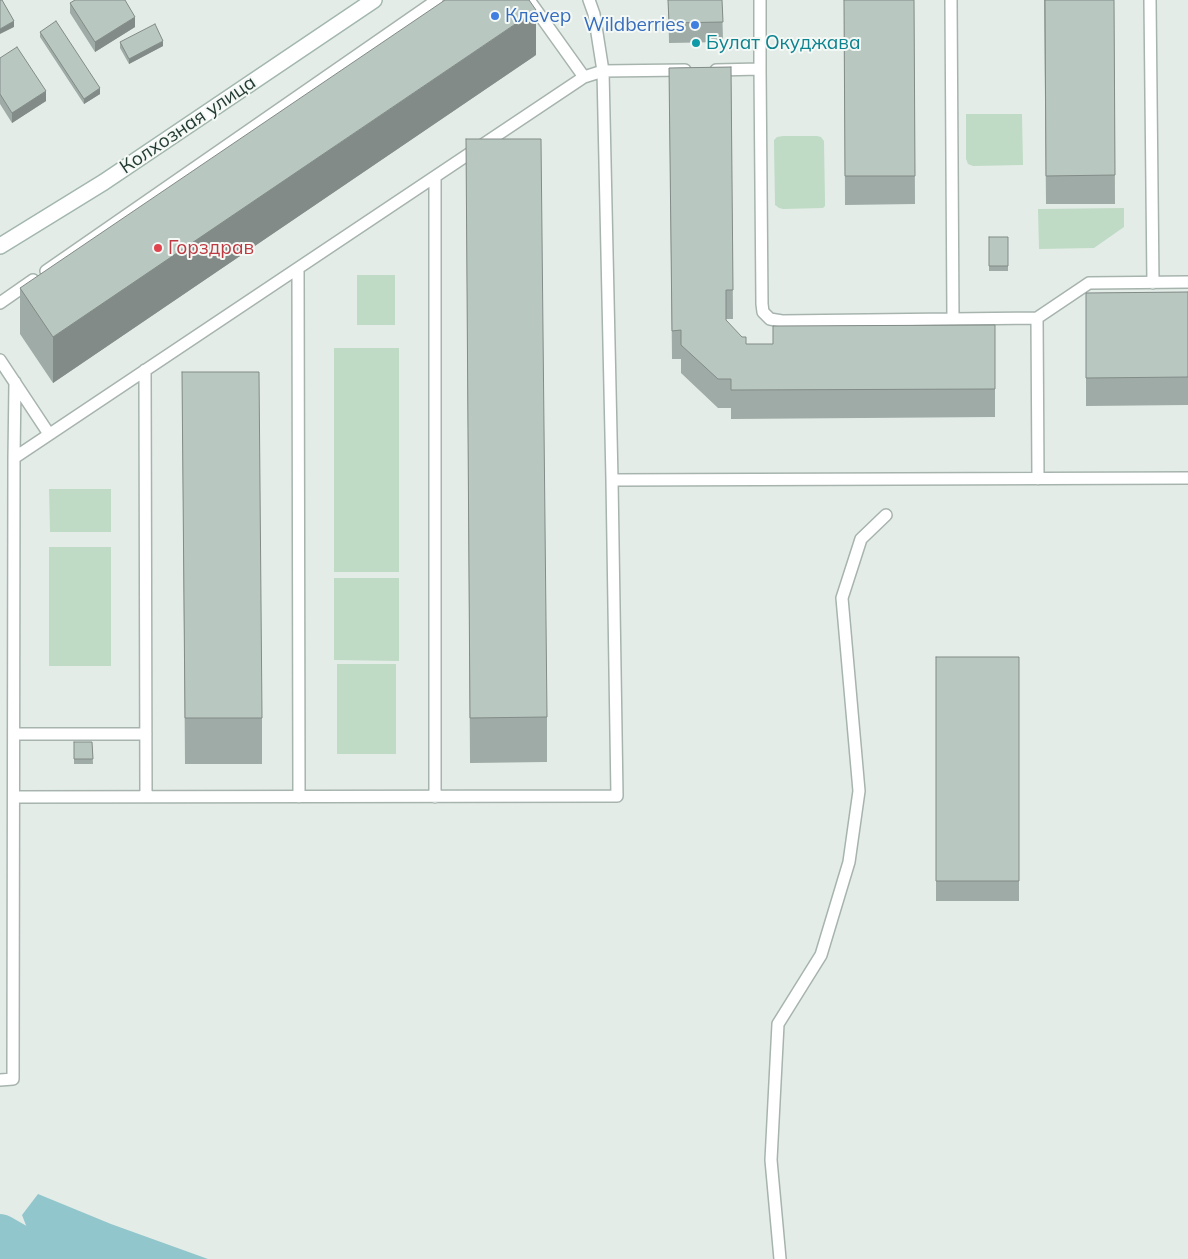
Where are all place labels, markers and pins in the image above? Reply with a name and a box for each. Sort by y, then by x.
place label: Клеvер [505,5,571,27]
marker: Клеvер [489,10,501,22]
place label: Wildberries [584,14,685,36]
marker: Wildberries [689,19,701,31]
place label: Булат Окуджава [706,32,861,54]
marker: Булат Окуджава [690,37,702,49]
place label: Горздрав [168,237,254,259]
marker: Горздрав [152,242,164,254]

